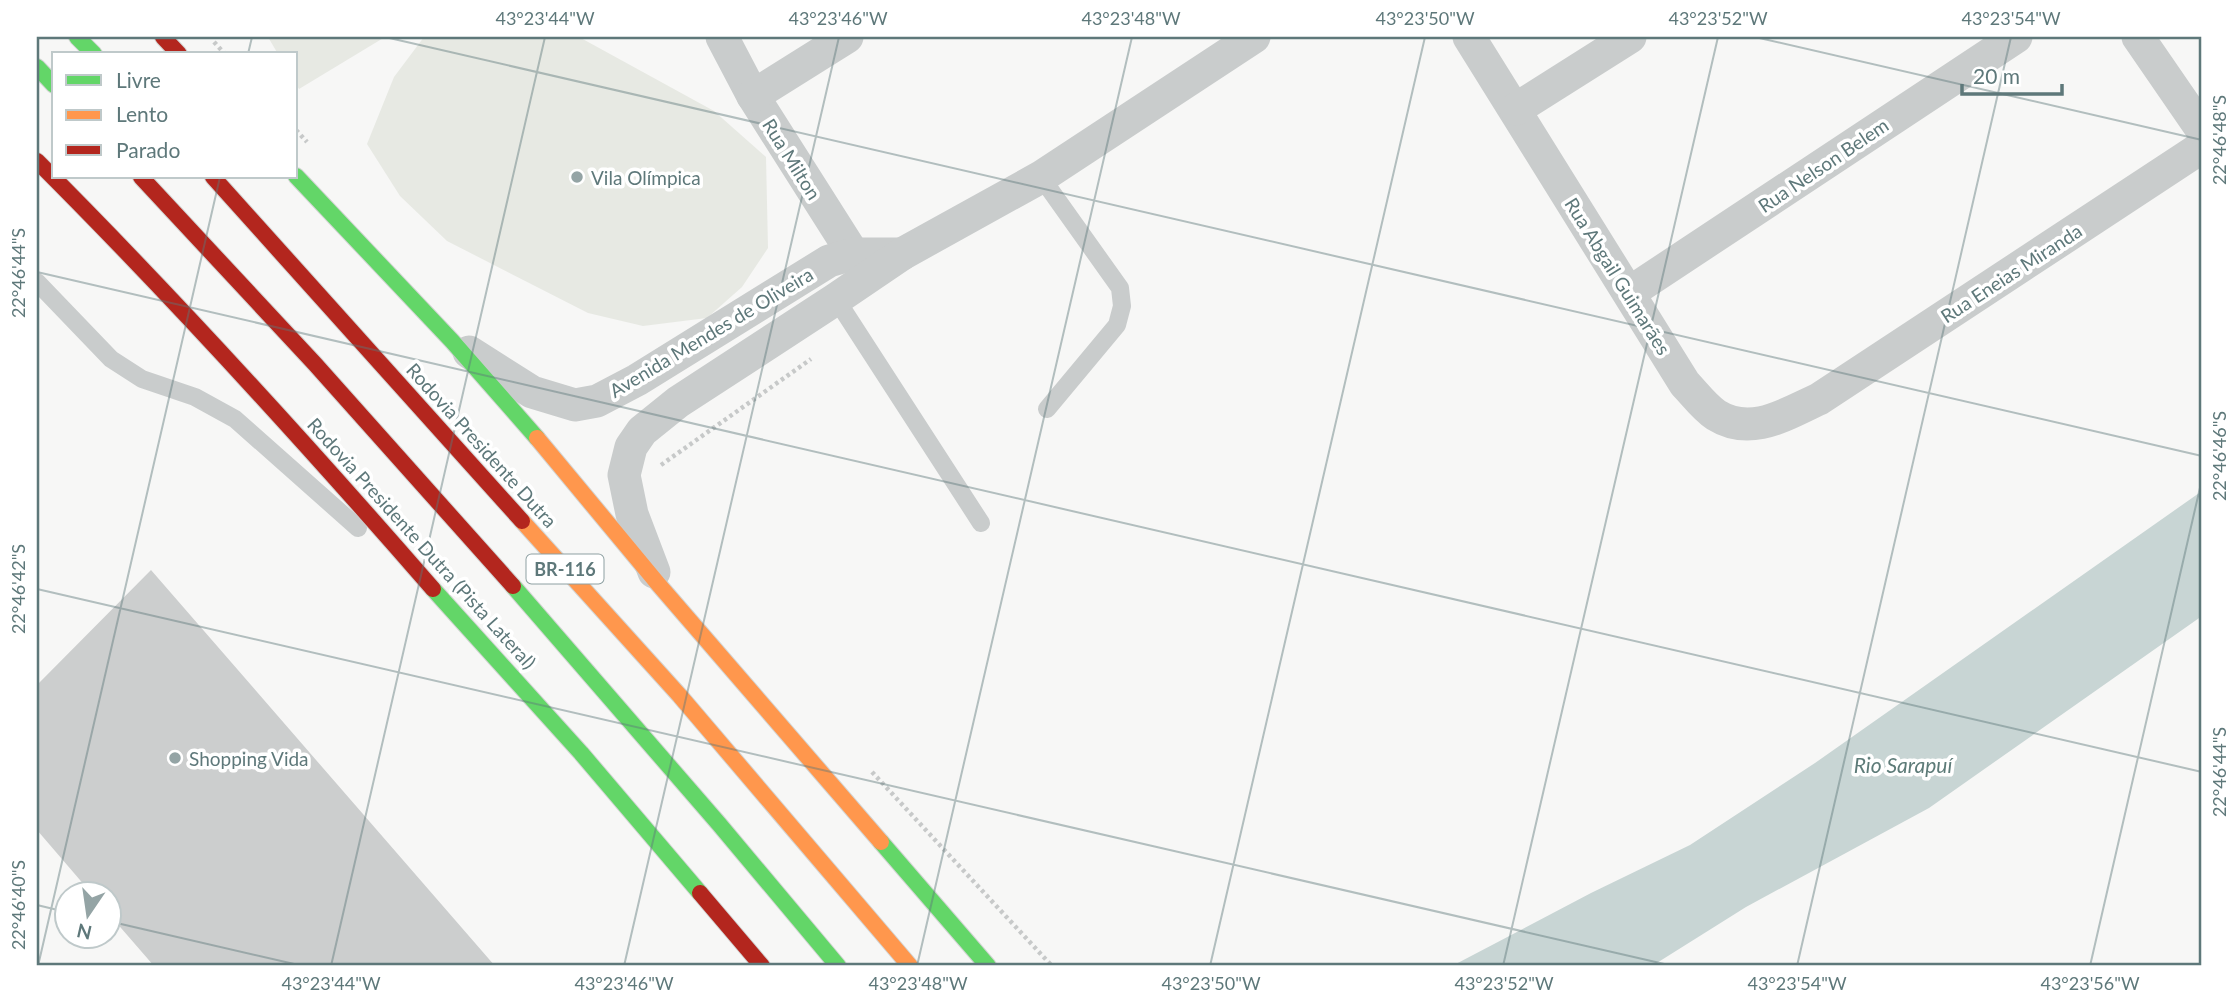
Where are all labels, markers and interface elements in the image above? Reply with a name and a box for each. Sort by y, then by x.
text: 43°23'44"W [495,7,595,29]
text: 43°23'46"W [788,7,888,29]
text: 43°23'48"W [1081,7,1181,29]
text: 43°23'50"W [1375,7,1475,29]
text: 43°23'52"W [1668,7,1768,29]
text: 43°23'54"W [1961,7,2061,29]
legend [52,52,298,178]
scale bar [1962,52,2062,96]
text: 20 m [1973,63,2020,88]
text: Livre [116,67,161,92]
text: 22°46'48"S [2208,95,2230,185]
text: Lento [116,101,168,126]
street label: Rua Nelson Belem [1754,113,1892,217]
street label: Rua Milton [758,114,826,204]
text: Parado [116,137,180,162]
place label: Vila Olímpica [591,166,701,189]
marker: Vila Olímpica [569,169,585,185]
street label: Rua Abgail Guimarães [1560,193,1676,359]
street label: Rua Eneias Miranda [1936,219,2086,327]
text: 22°46'44"S [7,228,29,318]
street label: Avenida Mendes de Oliveira [605,262,817,402]
street label: Rodovia Presidente Dutra [402,358,562,532]
text: 22°46'46"S [2208,411,2230,501]
street label: Rodovia Presidente Dutra (Pista Lateral) [303,413,541,673]
text: 22°46'42"S [7,544,29,634]
road number: BR-116 [526,554,604,584]
text: 22°46'44"S [2208,727,2230,817]
place label: Shopping Vida [189,747,309,770]
marker: Shopping Vida [167,750,183,766]
water label: Rio Sarapuí [1854,752,1954,777]
text: 22°46'40"S [7,860,29,950]
north arrow [52,880,122,950]
text: N [74,919,94,945]
text: 43°23'44"W [281,972,381,994]
text: 43°23'46"W [574,972,674,994]
text: 43°23'48"W [868,972,968,994]
text: 43°23'50"W [1161,972,1261,994]
text: 43°23'52"W [1454,972,1554,994]
text: 43°23'54"W [1747,972,1847,994]
text: 43°23'56"W [2040,972,2140,994]

